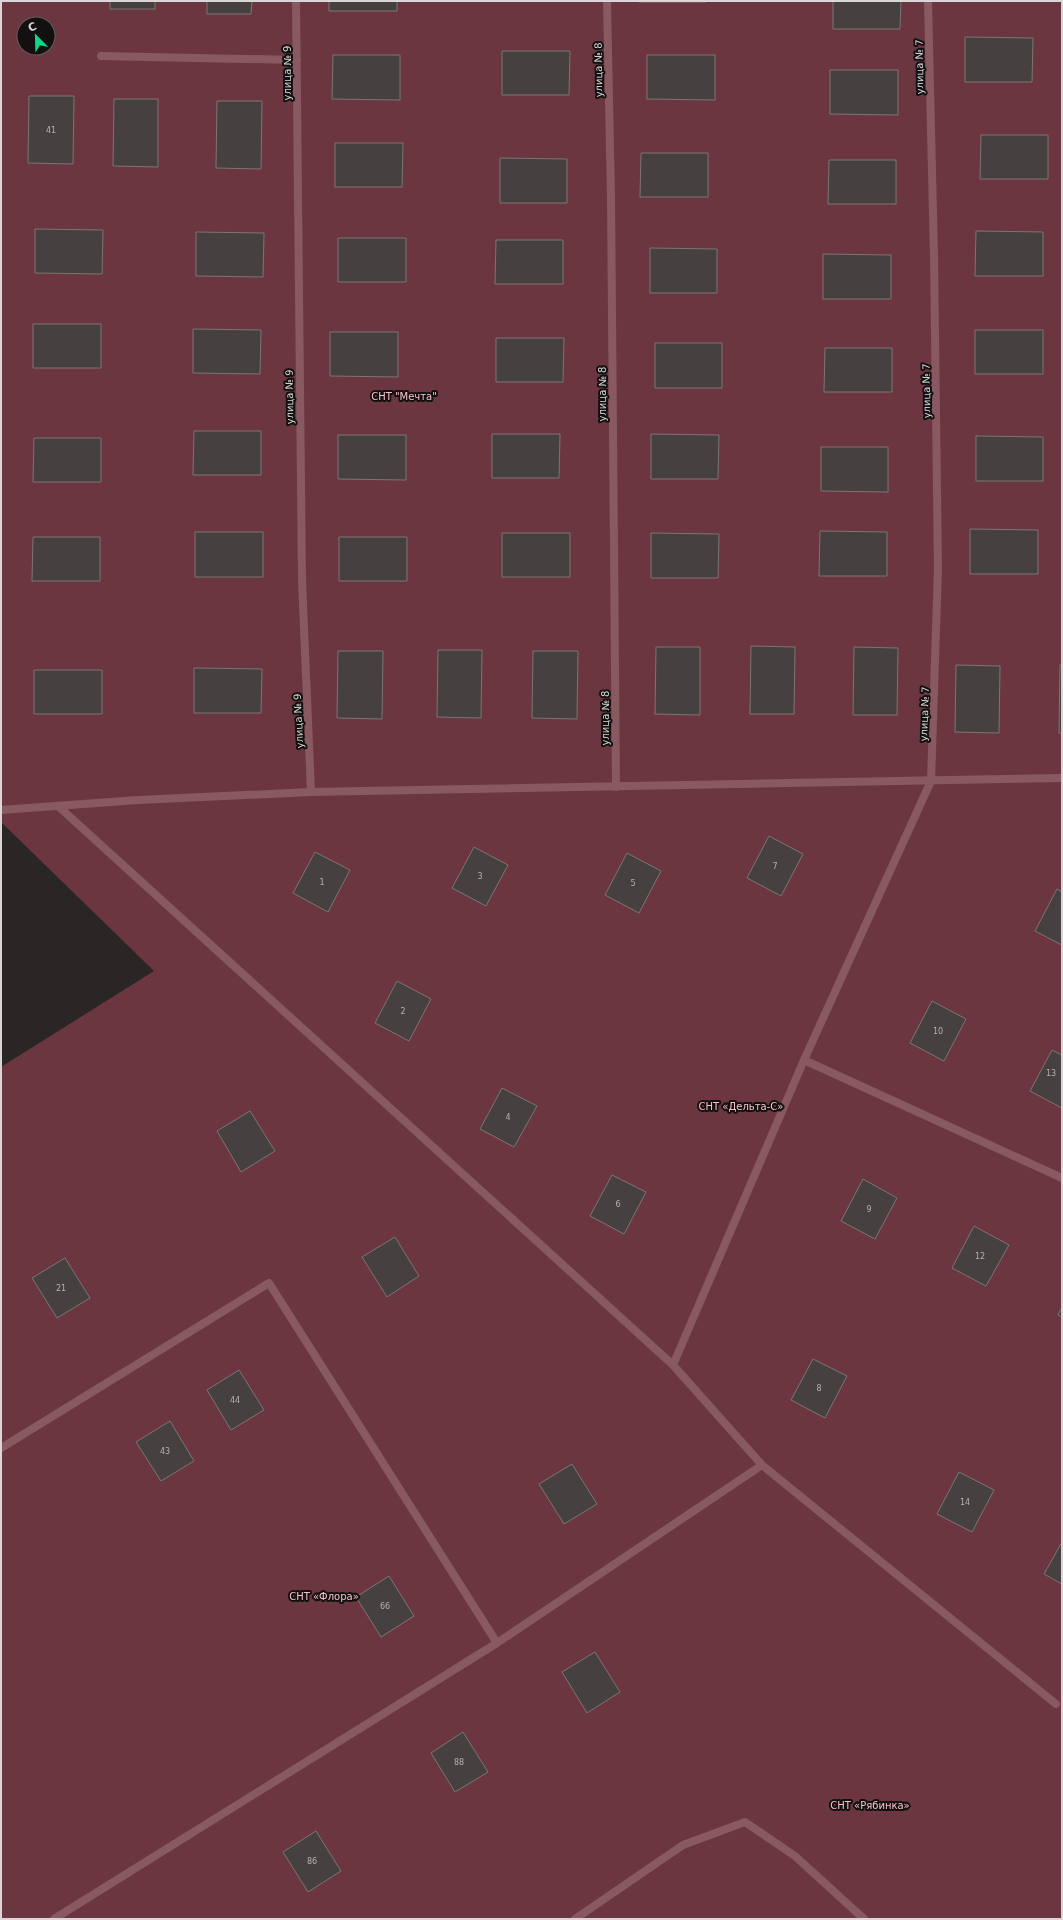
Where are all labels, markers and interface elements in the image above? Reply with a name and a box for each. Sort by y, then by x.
north arrow [16,16,56,56]
text: С [26,20,39,35]
street label: улица № 7 [914,39,925,95]
street label: улица № 8 [593,42,604,98]
street label: улица № 9 [282,46,293,100]
house number: 41 [46,126,56,135]
street label: улица № 7 [921,363,932,419]
street label: улица № 8 [597,367,608,421]
street label: улица № 9 [284,369,295,425]
park label: СНТ "Мечта" [371,391,437,402]
street label: улица № 7 [918,686,931,742]
street label: улица № 8 [600,691,611,745]
street label: улица № 9 [292,693,305,749]
house number: 7 [772,862,778,871]
house number: 3 [477,872,483,881]
house number: 1 [319,878,325,887]
house number: 5 [630,879,636,888]
house number: 2 [400,1007,406,1016]
house number: 10 [933,1027,943,1036]
house number: 13 [1046,1069,1056,1078]
park label: СНТ «Дельта-С» [699,1101,783,1112]
house number: 4 [505,1113,511,1122]
house number: 6 [615,1200,621,1209]
house number: 9 [866,1205,872,1214]
house number: 12 [975,1252,985,1261]
house number: 21 [56,1284,66,1293]
house number: 8 [816,1384,822,1393]
house number: 44 [230,1396,240,1405]
house number: 43 [160,1447,170,1456]
house number: 14 [960,1498,970,1507]
park label: СНТ «Флора» [289,1591,359,1602]
house number: 66 [380,1602,390,1611]
house number: 88 [454,1758,464,1767]
park label: СНТ «Рябинка» [830,1800,910,1811]
house number: 86 [307,1857,317,1866]

